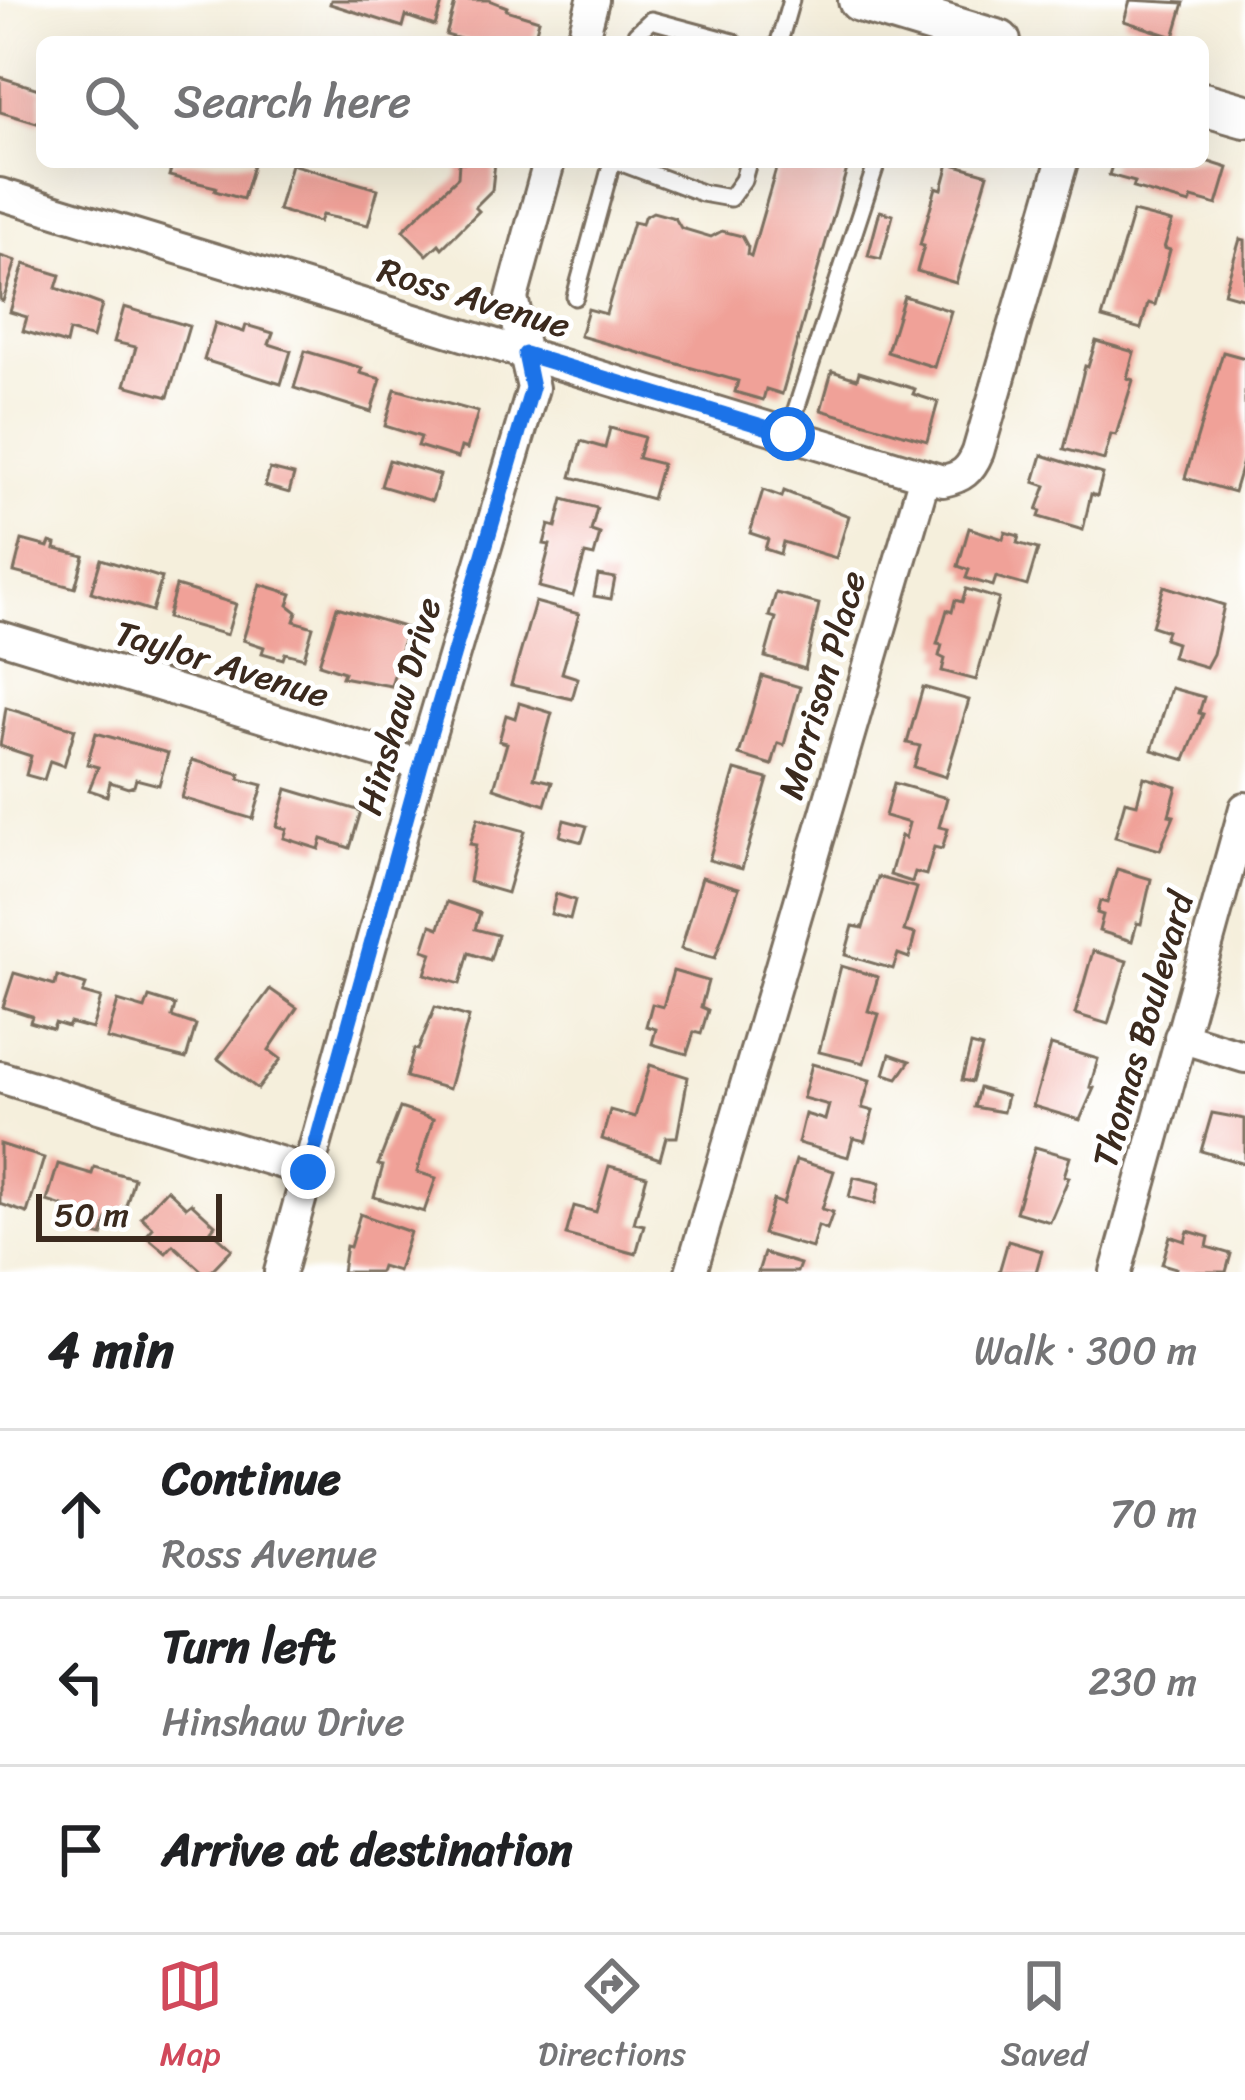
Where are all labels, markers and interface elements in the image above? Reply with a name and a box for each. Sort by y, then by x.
search box [36,36,1209,168]
text: Search here [174,62,411,142]
icon: search [78,69,144,135]
street label: Ross Avenue [370,238,578,358]
route start [761,407,815,461]
street label: Morrison Place [759,563,885,807]
street label: Hinshaw Drive [337,590,461,822]
street label: Taylor Avenue [107,601,337,727]
street label: Thomas Boulevard [1073,882,1214,1175]
route end [281,1145,335,1199]
text: 50 m [54,1186,129,1244]
scale bar [36,1188,222,1241]
text: 4 min [48,1305,174,1395]
text: Walk · 300 m [974,1316,1197,1385]
text: Continue [162,1439,341,1519]
text: 70 m [1110,1479,1197,1548]
icon: ahead [48,1481,114,1547]
text: Ross Avenue [162,1519,377,1588]
text: Turn left [162,1607,335,1687]
text: 230 m [1088,1647,1197,1716]
icon: left [48,1649,114,1715]
text: Hinshaw Drive [162,1687,405,1756]
text: Arrive at destination [162,1810,572,1890]
icon: arrive [48,1817,114,1883]
tab: Map [157,1953,223,2083]
tab: Directions [538,1953,686,2083]
tab: Saved [1001,1953,1088,2083]

